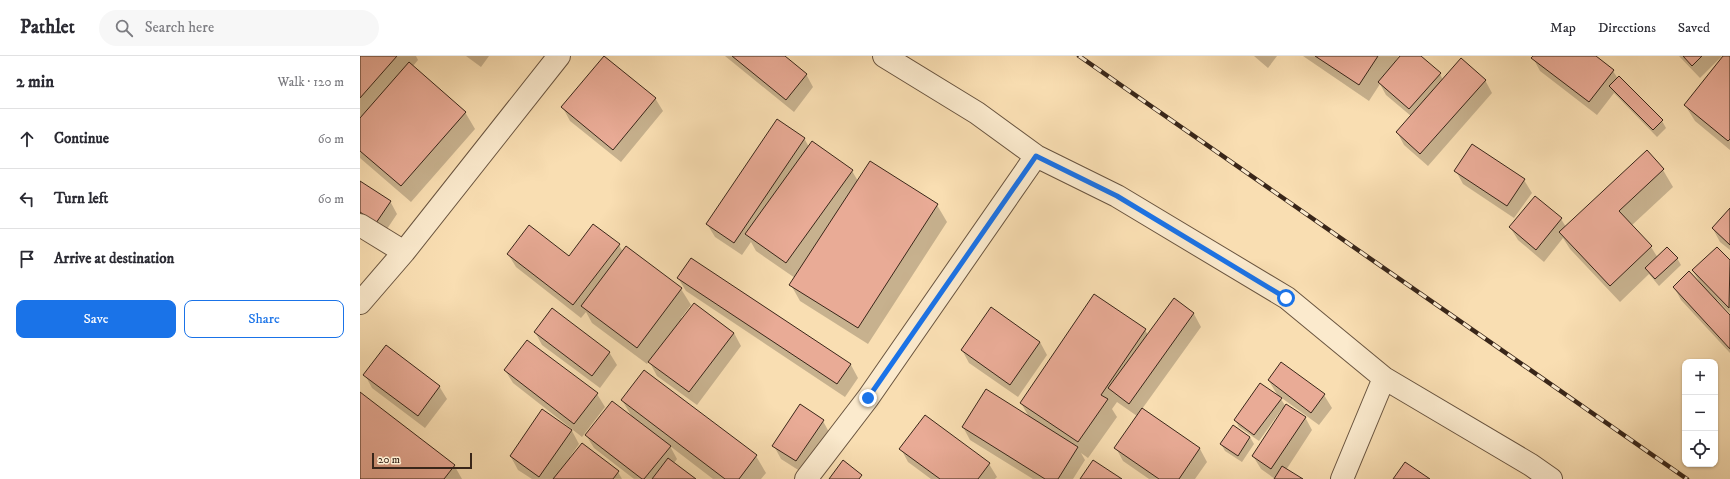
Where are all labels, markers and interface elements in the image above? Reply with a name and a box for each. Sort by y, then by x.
search box [99,10,379,46]
text: Pathlet [20,16,75,39]
icon: search [113,17,135,39]
text: Search here [145,18,214,37]
text: Map [1550,19,1576,37]
text: Directions [1598,19,1656,37]
text: Saved [1678,19,1710,37]
text: 2 min [16,71,54,93]
text: Walk · 120 m [278,74,344,90]
icon: ahead [16,128,38,150]
text: Continue [54,129,109,148]
text: 60 m [318,131,344,147]
icon: left [16,188,38,210]
text: Turn left [54,189,108,208]
text: 60 m [318,191,344,207]
icon: arrive [16,248,38,270]
text: Arrive at destination [54,249,174,268]
route start [1277,289,1295,307]
button: Save [16,300,176,338]
button: Share [184,300,344,338]
map controls [1682,359,1718,467]
button: + [1682,359,1718,395]
route end [859,389,877,407]
button: − [1682,395,1718,431]
button: locate [1682,431,1718,467]
scale bar [372,451,472,470]
text: 20 m [378,453,400,467]

